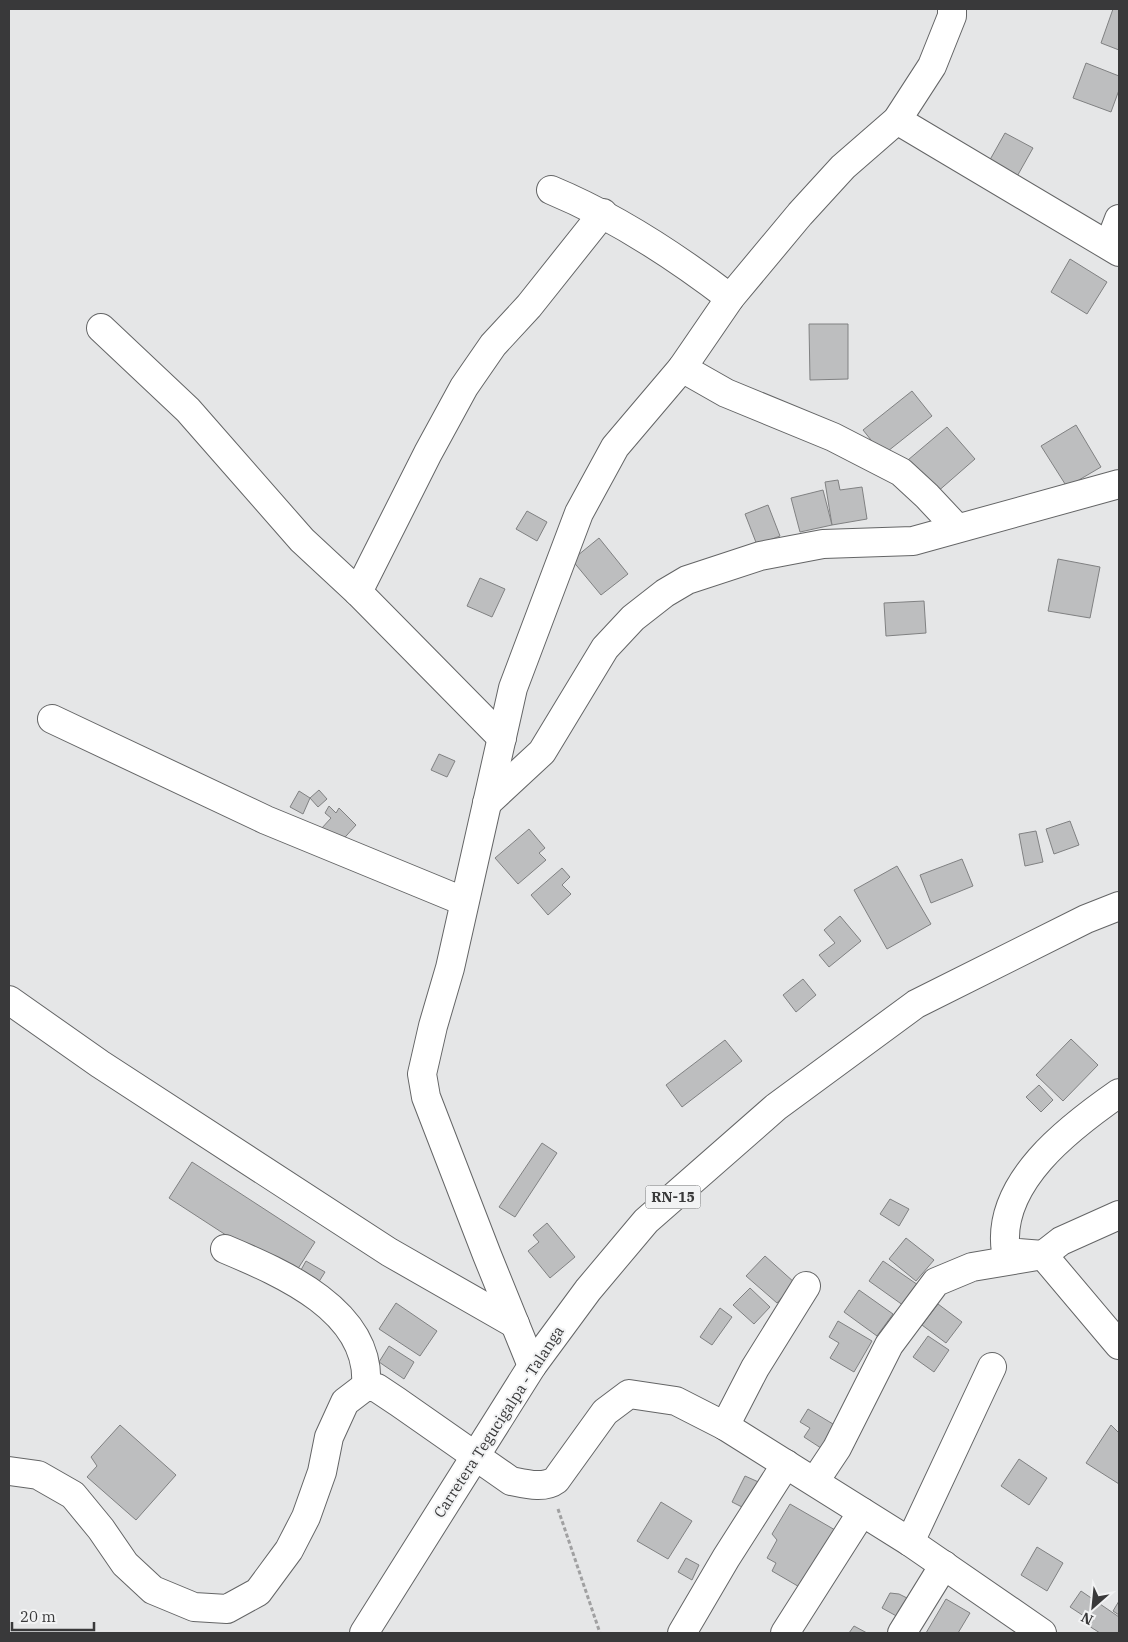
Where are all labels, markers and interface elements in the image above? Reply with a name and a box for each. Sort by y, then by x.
road number: RN-15 [646,1186,700,1208]
street label: Carretera Tegucigalpa - Talanga [429,1322,568,1521]
north arrow [1068,1582,1118,1632]
scale bar [12,1600,95,1632]
text: 20 m [20,1607,56,1626]
text: N [1078,1608,1096,1629]

